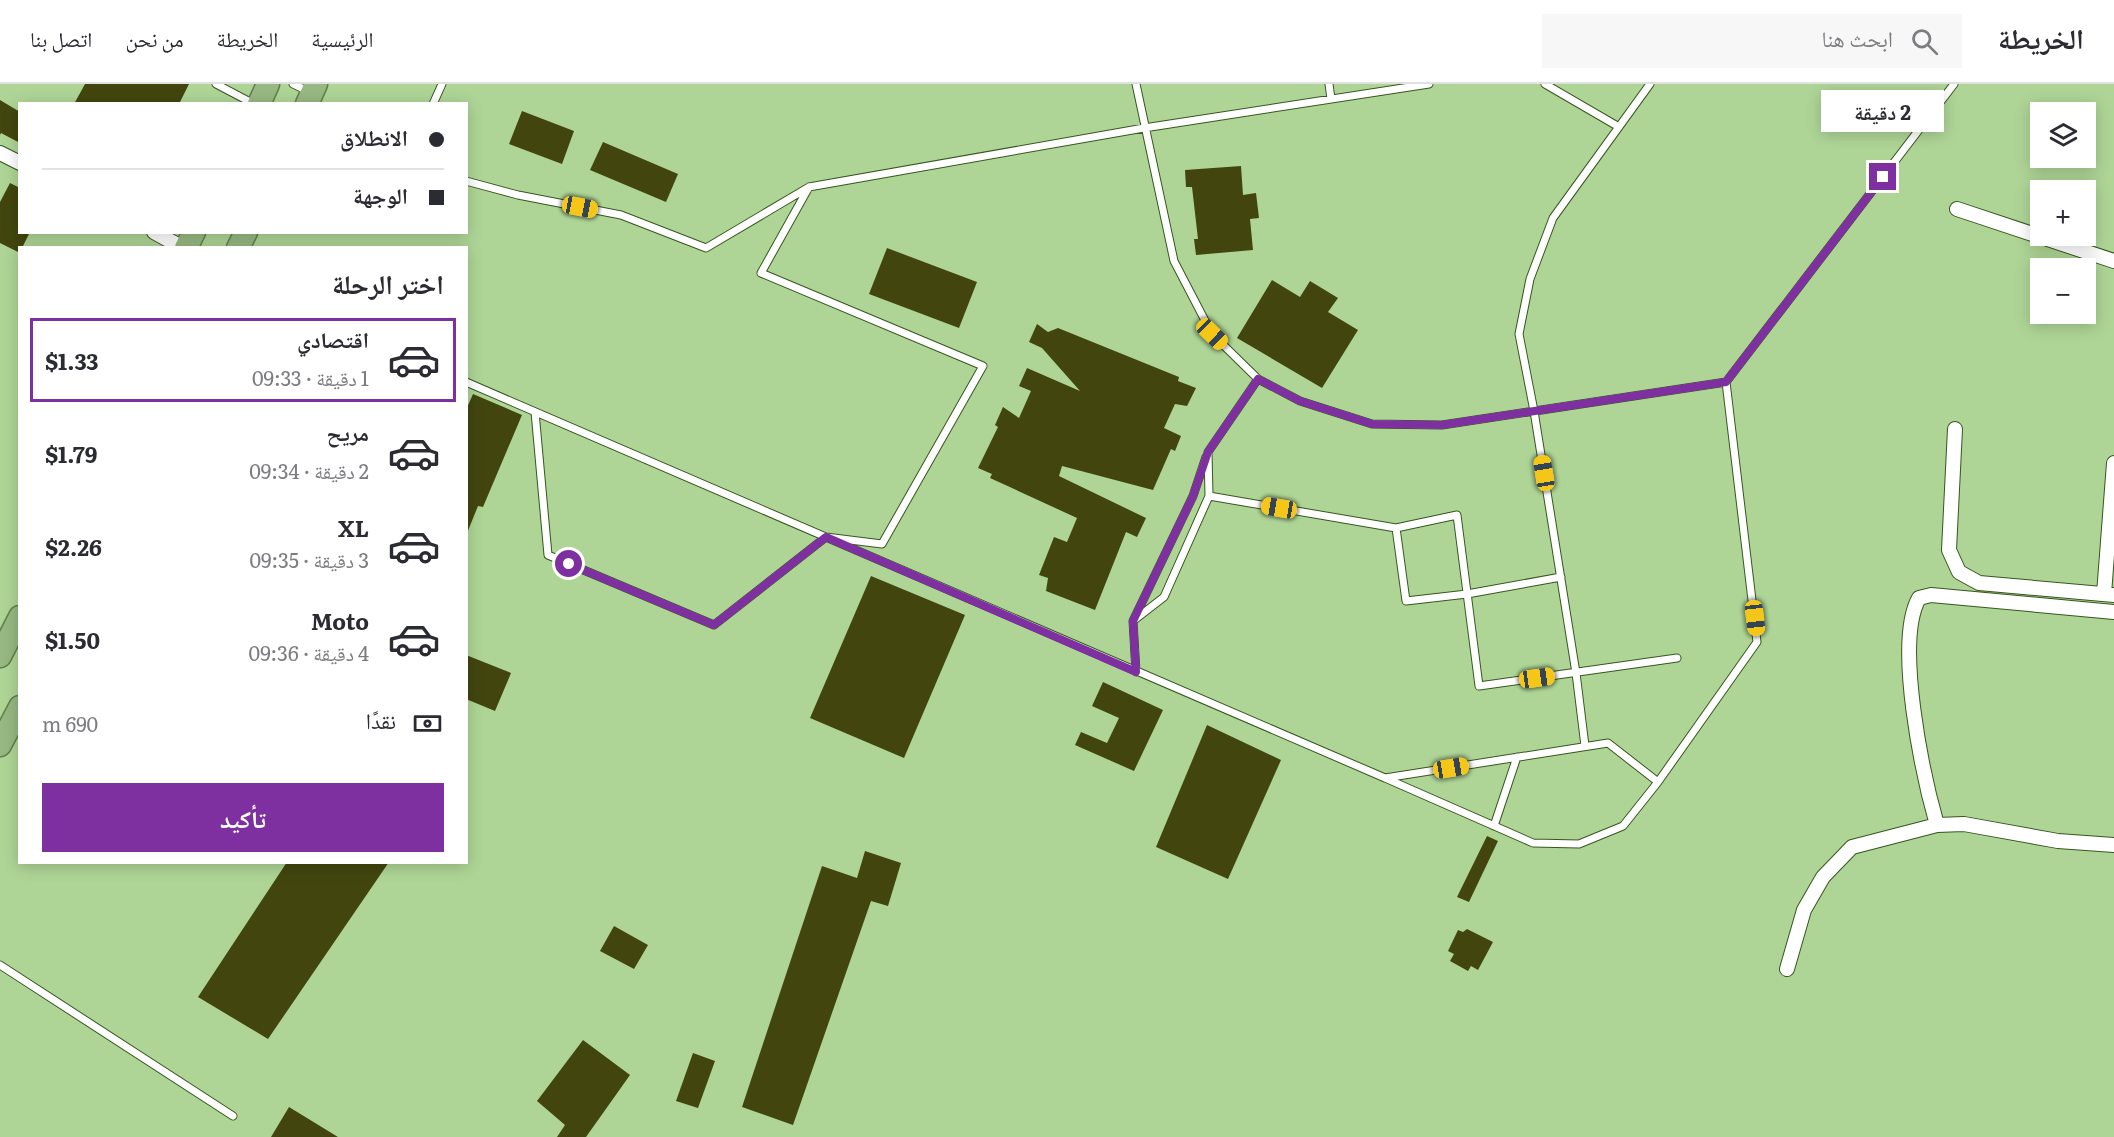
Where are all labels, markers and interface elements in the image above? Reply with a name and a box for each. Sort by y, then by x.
search box [1542,14,1962,68]
text: الخريطة [1998,16,2084,58]
text: ابحث هنا [1822,21,1893,54]
text: اتصل بنا [30,22,92,53]
text: من نحن [125,22,183,53]
text: الخريطة [216,22,278,53]
text: الرئيسية [311,22,374,53]
icon: search [1908,25,1941,58]
callout: 2 دقيقة [1822,90,1944,132]
text: 2 دقيقة [1854,96,1911,126]
map controls [2030,102,2096,324]
button: layers [2030,102,2096,168]
text: الانطلاق [340,120,408,153]
route end [1869,163,1896,190]
text: الوجهة [353,178,408,211]
button: + [2030,180,2096,246]
car [561,195,599,219]
button: − [2030,258,2096,324]
text: اختر الرحلة [332,262,444,302]
car [1193,315,1231,353]
text: اقتصادي [297,322,369,355]
icon: car [387,333,441,387]
text: $1.33 [45,344,99,377]
text: 1 دقيقة · 09:33 [252,362,369,392]
text: مريح [326,415,369,448]
icon: car [387,426,441,480]
text: $1.79 [45,437,97,470]
car [1532,454,1556,492]
text: 2 دقيقة · 09:34 [249,455,369,485]
car [1260,496,1298,520]
text: XL [338,511,369,544]
icon: car [387,519,441,573]
text: $2.26 [45,530,102,563]
text: 3 دقيقة · 09:35 [249,544,369,574]
route start [555,550,582,577]
car [1744,599,1766,637]
text: Moto [311,604,369,637]
icon: car [387,612,441,666]
text: $1.50 [45,623,100,656]
text: 4 دقيقة · 09:36 [249,637,369,667]
car [1518,667,1556,689]
text: نقدًا [366,703,396,736]
icon: cash [411,707,444,740]
text: 690 m [42,708,98,738]
car [1432,756,1470,780]
button: تأكيد [42,783,444,852]

